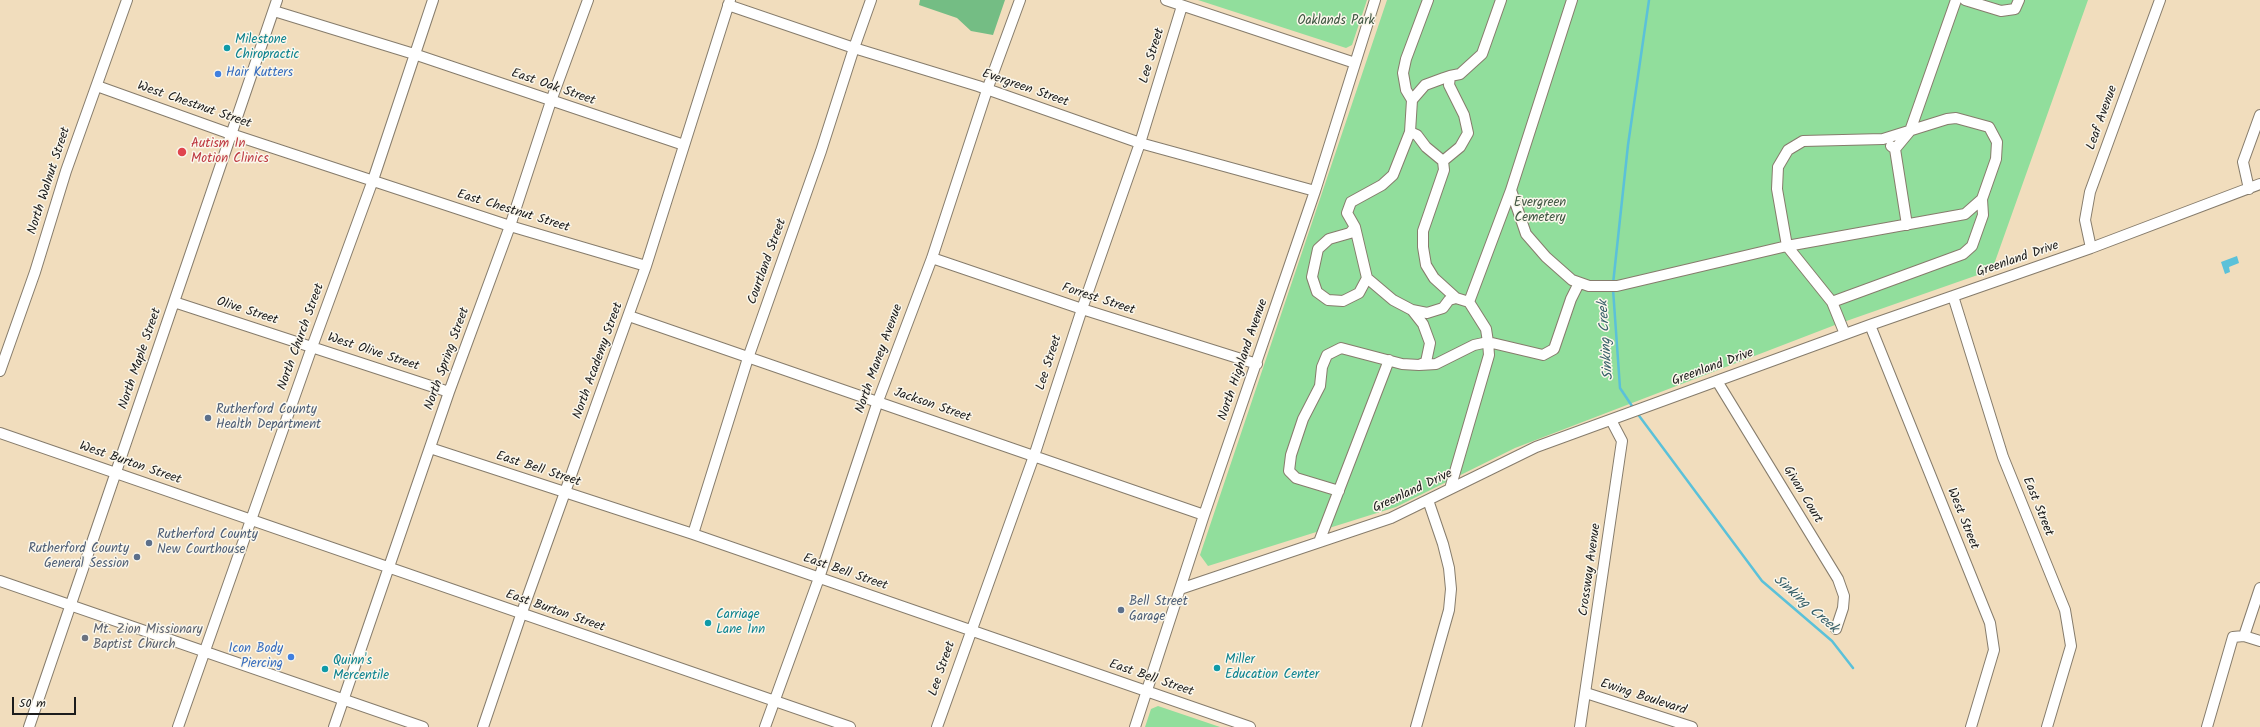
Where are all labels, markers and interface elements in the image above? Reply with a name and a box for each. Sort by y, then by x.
park label: Oaklands Park [1297,14,1375,30]
street label: Lee Street [1137,26,1169,86]
place label: Milestone Chiropractic [235,33,299,64]
marker: Milestone Chiropractic [222,43,232,53]
place label: Hair Kutters [226,66,293,82]
street label: East Oak Street [509,66,597,110]
street label: Evergreen Street [980,67,1070,111]
marker: Hair Kutters [213,69,223,79]
street label: West Chestnut Street [135,79,253,133]
street label: Leaf Avenue [2084,84,2122,152]
street label: North Walnut Street [25,125,75,237]
place label: Autism In Motion Clinics [191,137,269,168]
marker: Autism In Motion Clinics [176,146,188,158]
street label: East Chestnut Street [455,187,571,237]
park label: Evergreen Cemetery [1514,196,1566,227]
street label: Courtland Street [745,217,791,307]
street label: Greenland Drive [1975,239,2061,281]
street label: North Church Street [275,281,329,393]
street label: Forrest Street [1059,281,1137,319]
street label: Olive Street [214,295,280,329]
street label: North Highland Avenue [1216,297,1272,423]
water label: Sinking Creek [1596,299,1618,381]
street label: North Academy Street [571,301,627,421]
street label: North Maney Avenue [853,302,907,416]
street label: North Maple Street [116,306,166,412]
street label: North Spring Street [422,306,474,412]
street label: West Olive Street [325,331,421,375]
street label: Lee Street [1034,333,1066,393]
street label: Greenland Drive [1670,346,1756,390]
street label: Jackson Street [891,386,973,426]
place label: Rutherford County Health Department [216,403,321,434]
marker: Rutherford County Health Department [203,413,213,423]
street label: West Burton Street [77,439,183,489]
street label: East Bell Street [494,449,582,491]
street label: Givan Court [1779,464,1825,526]
street label: Greenland Drive [1371,467,1455,517]
street label: East Street [2018,475,2056,539]
street label: West Street [1943,486,1981,552]
street label: Crossway Avenue [1577,523,1605,617]
place label: Rutherford County New Courthouse [157,528,258,559]
marker: Rutherford County New Courthouse [144,538,154,548]
place label: Rutherford County General Session [28,542,129,573]
street label: East Bell Street [801,551,889,595]
marker: Rutherford County General Session [132,552,142,562]
water label: Sinking Creek [1769,572,1841,638]
street label: East Burton Street [503,588,607,636]
place label: Bell Street Garage [1129,595,1188,626]
marker: Bell Street Garage [1116,605,1126,615]
place label: Carriage Lane Inn [716,608,765,639]
marker: Carriage Lane Inn [703,618,713,628]
place label: Mt. Zion Missionary Baptist Church [93,623,203,654]
marker: Mt. Zion Missionary Baptist Church [80,633,90,643]
street label: Lee Street [926,640,960,698]
place label: Icon Body Piercing [228,642,283,673]
marker: Icon Body Piercing [286,652,296,662]
place label: Miller Education Center [1225,653,1319,684]
place label: Quinn's Mercentile [333,654,389,685]
street label: East Bell Street [1107,657,1195,701]
marker: Miller Education Center [1212,663,1222,673]
marker: Quinn's Mercentile [320,664,330,674]
street label: Ewing Boulevard [1598,677,1688,719]
scale bar [14,689,78,715]
text: 50 m [19,694,46,713]

